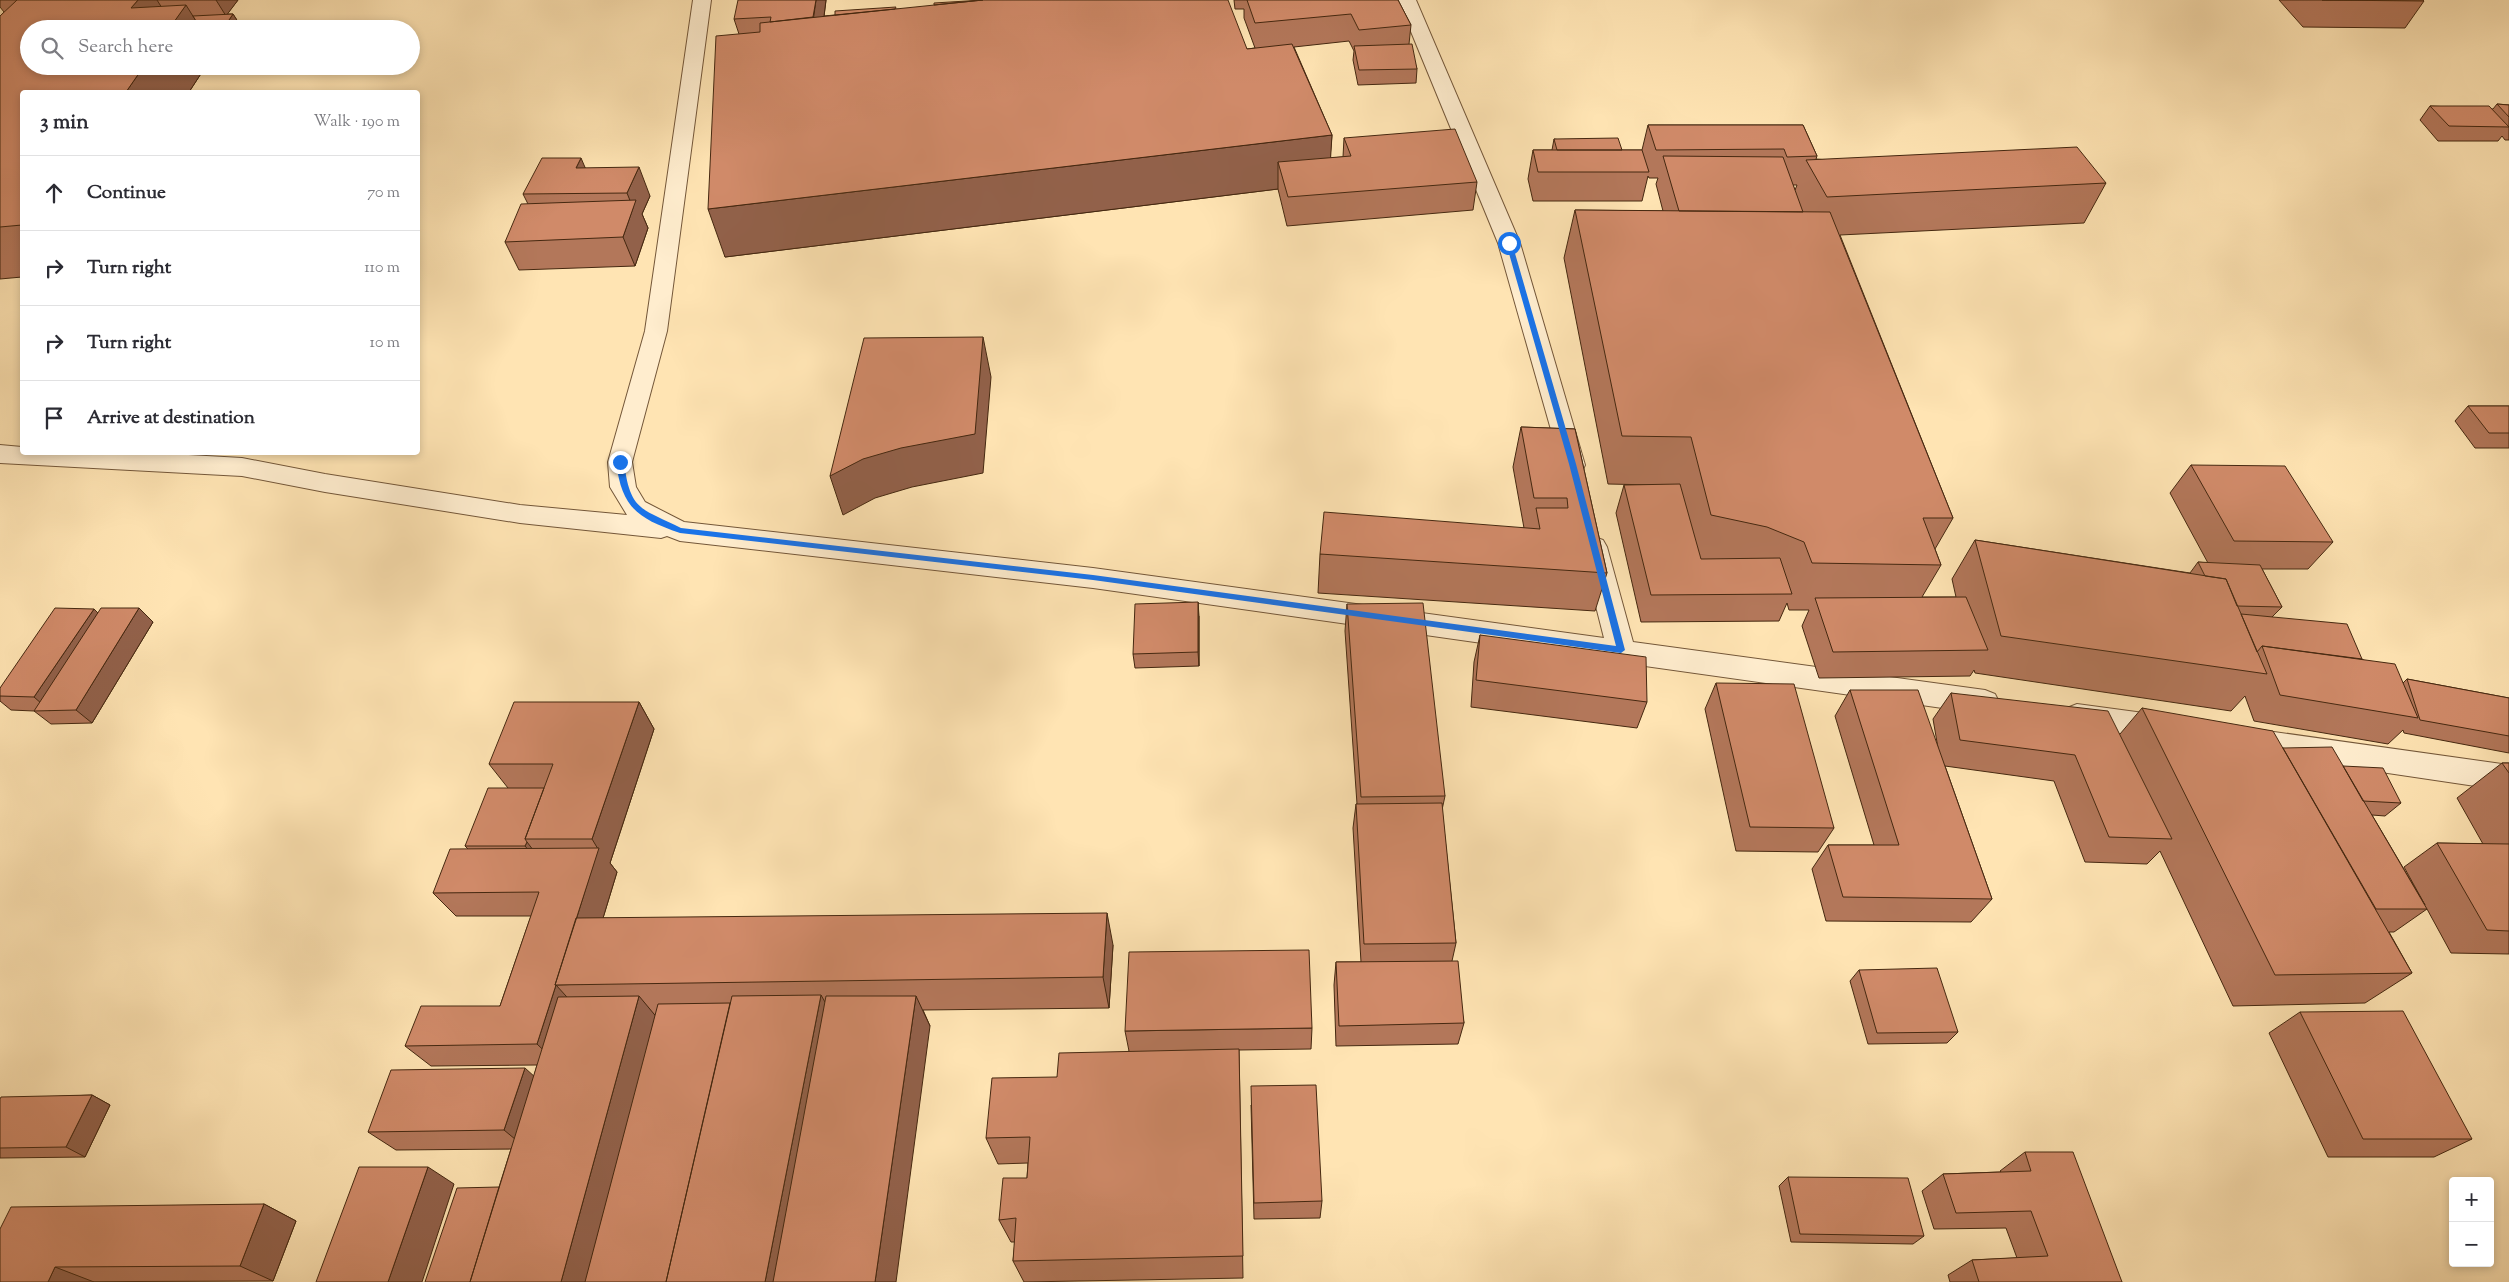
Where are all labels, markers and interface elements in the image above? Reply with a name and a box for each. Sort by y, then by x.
search box [20,20,420,75]
icon: search [38,34,66,62]
text: Search here [78,34,173,61]
text: 3 min [40,108,89,138]
text: Walk · 190 m [313,111,400,134]
icon: ahead [40,179,68,207]
text: Continue [87,180,166,207]
text: 70 m [367,182,400,205]
route start [1498,232,1521,255]
icon: right [40,254,68,282]
text: Turn right [87,255,171,282]
text: 110 m [364,257,400,280]
icon: right [40,329,68,357]
text: Turn right [87,330,171,357]
text: 10 m [370,332,400,355]
icon: arrive [40,404,68,432]
text: Arrive at destination [87,405,255,432]
route end [609,451,632,474]
map controls [2449,1177,2494,1267]
button: + [2449,1177,2494,1222]
button: − [2449,1222,2494,1267]

